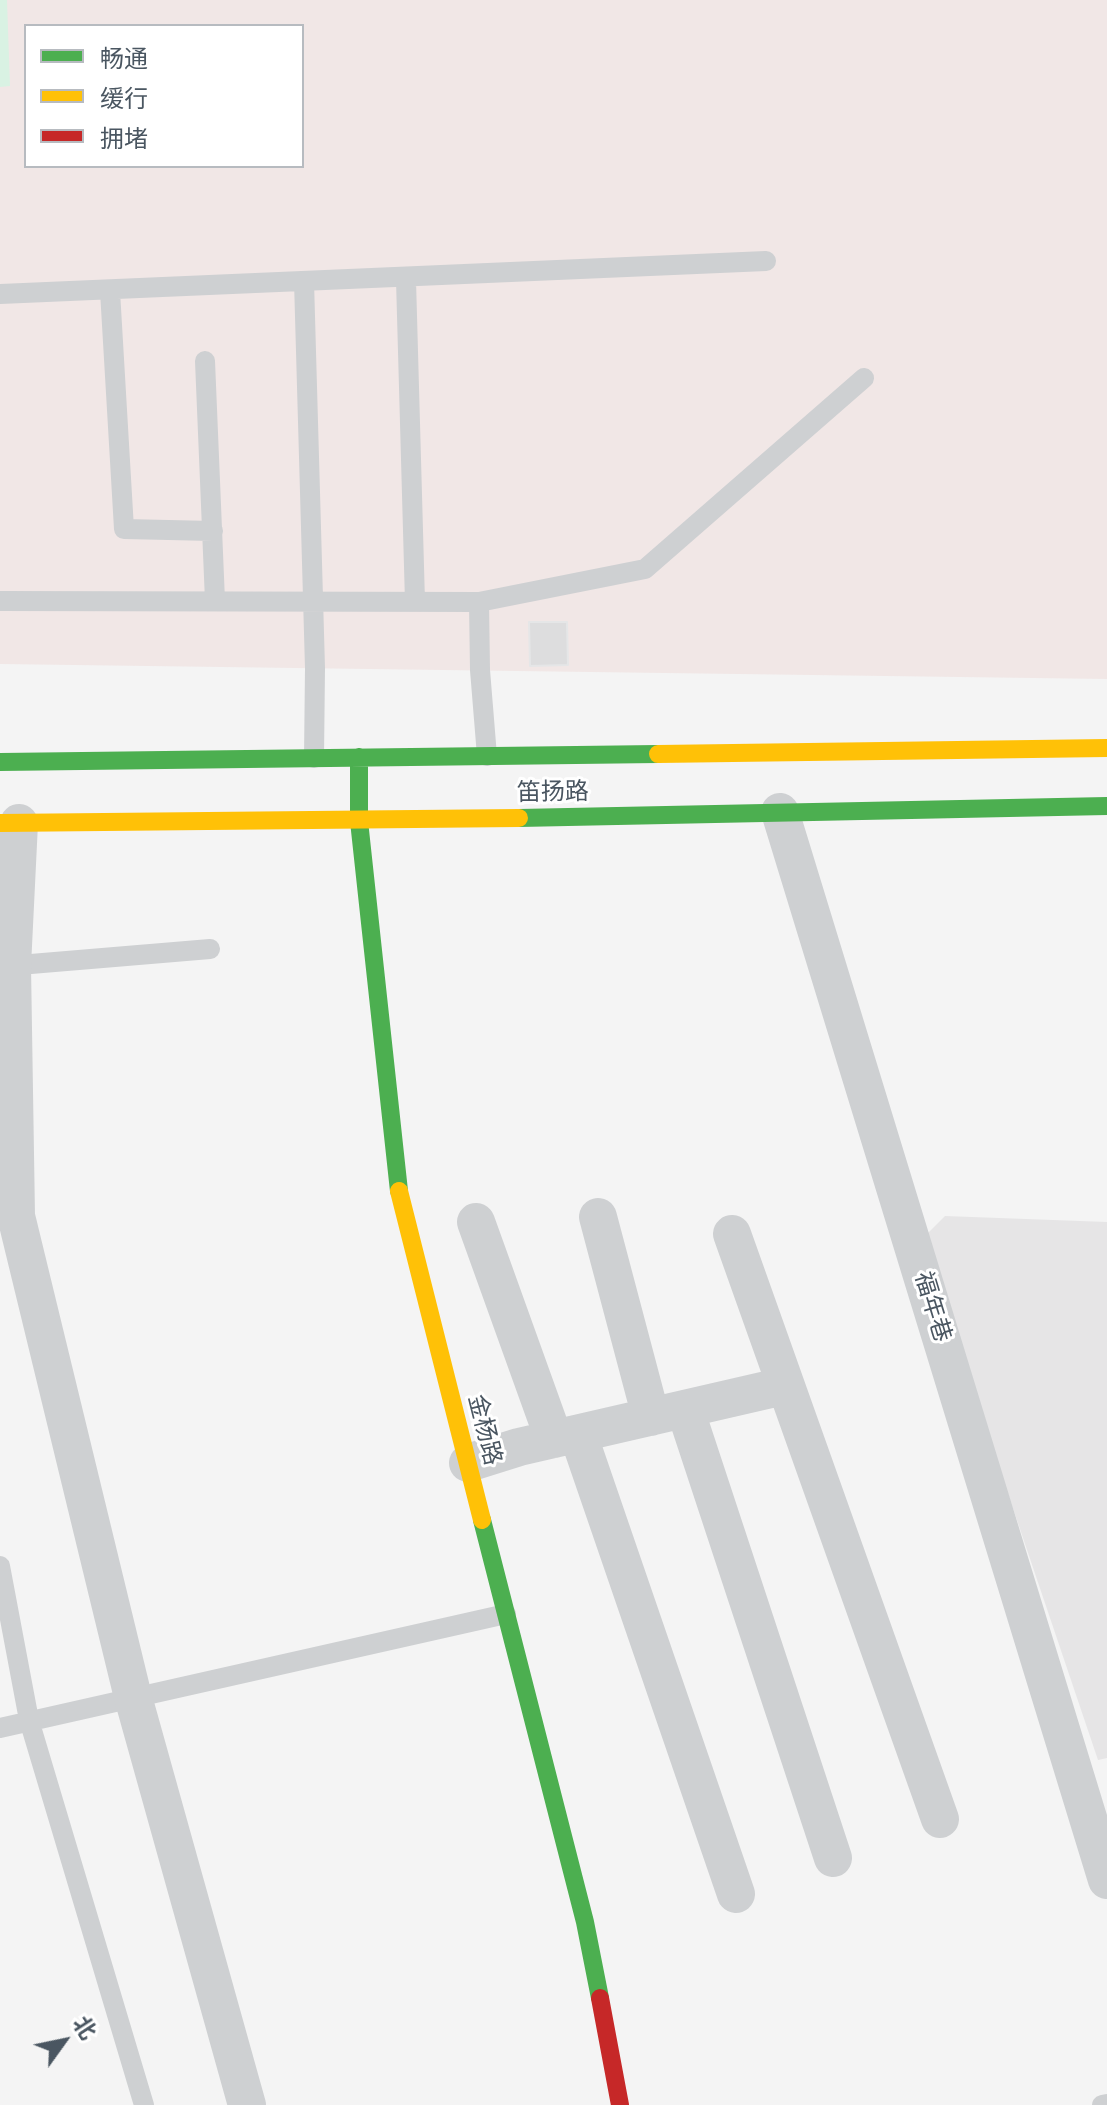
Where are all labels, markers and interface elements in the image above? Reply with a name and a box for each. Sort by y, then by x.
legend [24,24,304,168]
text: 畅通 [100,45,148,72]
text: 缓行 [100,85,148,112]
text: 拥堵 [100,125,148,152]
street label: 笛扬路 [517,778,589,808]
street label: 福年巷 [908,1268,956,1346]
street label: 金杨路 [461,1392,507,1468]
north arrow [24,2001,104,2081]
text: 北 [68,2012,101,2044]

